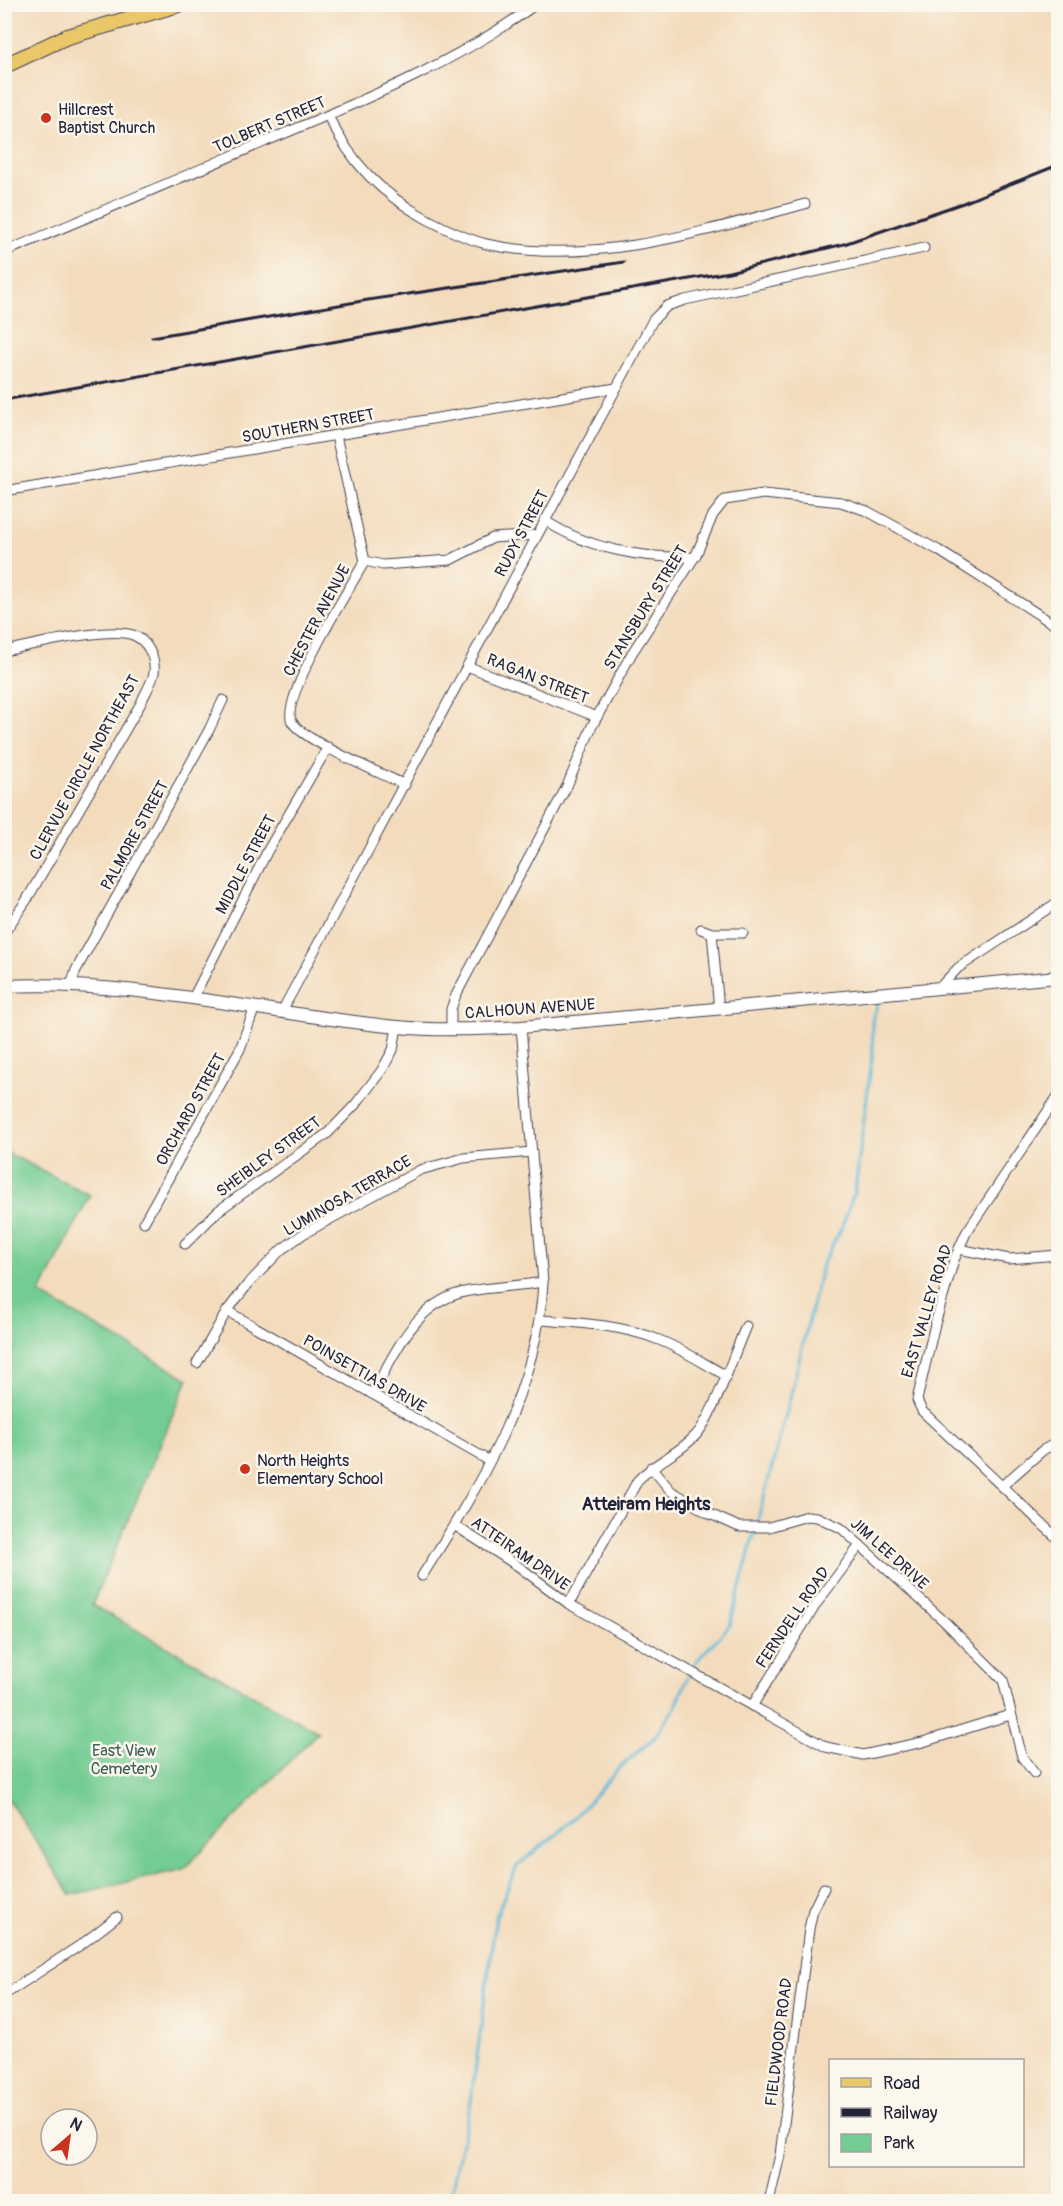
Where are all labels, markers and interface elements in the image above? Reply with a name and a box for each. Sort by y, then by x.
street label: TOLBERT STREET [210,92,329,158]
place label: Hillcrest Baptist Church [58,100,155,138]
marker: Hillcrest Baptist Church [39,111,53,125]
street label: SOUTHERN STREET [240,404,376,447]
street label: RUDY STREET [491,486,553,580]
street label: STANSBURY STREET [599,542,692,673]
street label: CHESTER AVENUE [279,561,355,680]
street label: RAGAN STREET [484,649,592,708]
street label: CLERVUE CIRCLE NORTHEAST [25,671,144,864]
street label: PALMORE STREET [97,777,173,894]
street label: MIDDLE STREET [211,811,281,918]
street label: CALHOUN AVENUE [464,994,596,1024]
street label: ORCHARD STREET [152,1050,230,1169]
street label: SHEIBLEY STREET [212,1112,325,1201]
street label: LUMINOSA TERRACE [280,1151,415,1241]
street label: EAST VALLEY ROAD [897,1242,957,1380]
street label: POINSETTIAS DRIVE [299,1330,430,1417]
place label: North Heights Elementary School [257,1451,383,1489]
marker: North Heights Elementary School [238,1462,252,1476]
district label: Atteiram Heights [582,1493,711,1516]
street label: ATTEIRAM DRIVE [467,1512,574,1595]
street label: JIM LEE DRIVE [846,1514,932,1594]
street label: FERNDELL ROAD [752,1563,834,1672]
park label: East View Cemetery [91,1741,157,1779]
street label: FIELDWOOD ROAD [761,1977,797,2107]
legend [829,2059,1024,2167]
text: Road [883,2072,920,2095]
text: Railway [883,2102,938,2125]
north arrow [39,2107,99,2167]
text: N [66,2113,86,2136]
text: Park [883,2132,915,2155]

